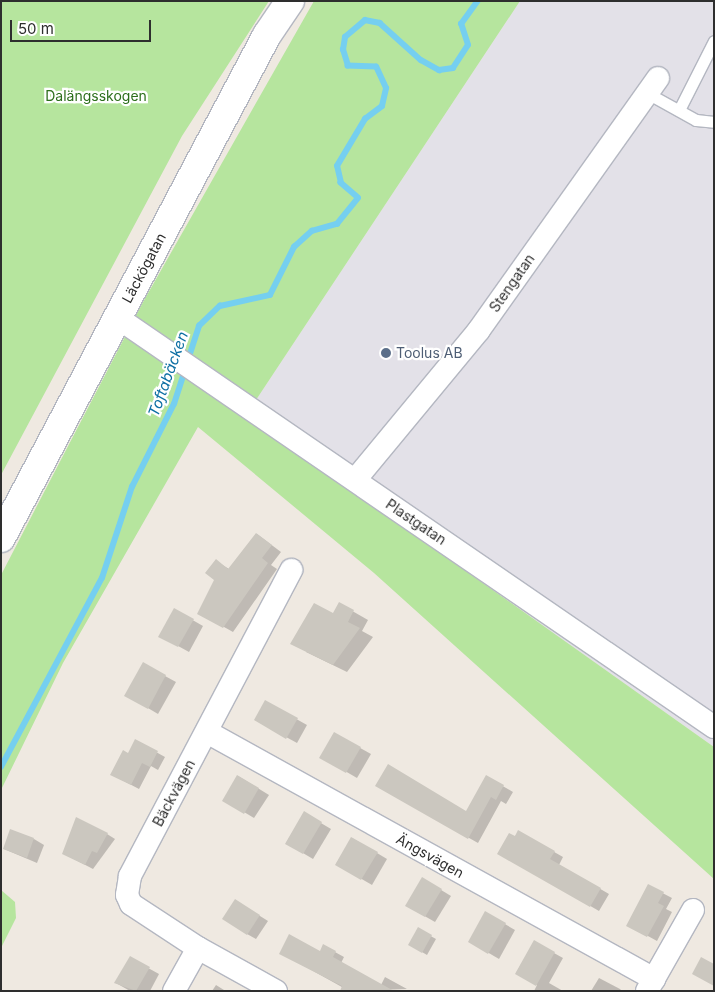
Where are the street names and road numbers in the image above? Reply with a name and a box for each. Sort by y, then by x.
street label: Läckögatan [119,230,169,306]
street label: Stengatan [486,251,538,315]
street label: Plastgatan [383,496,449,548]
street label: Bäckvägen [149,757,199,829]
street label: Ängsvägen [393,831,467,881]

